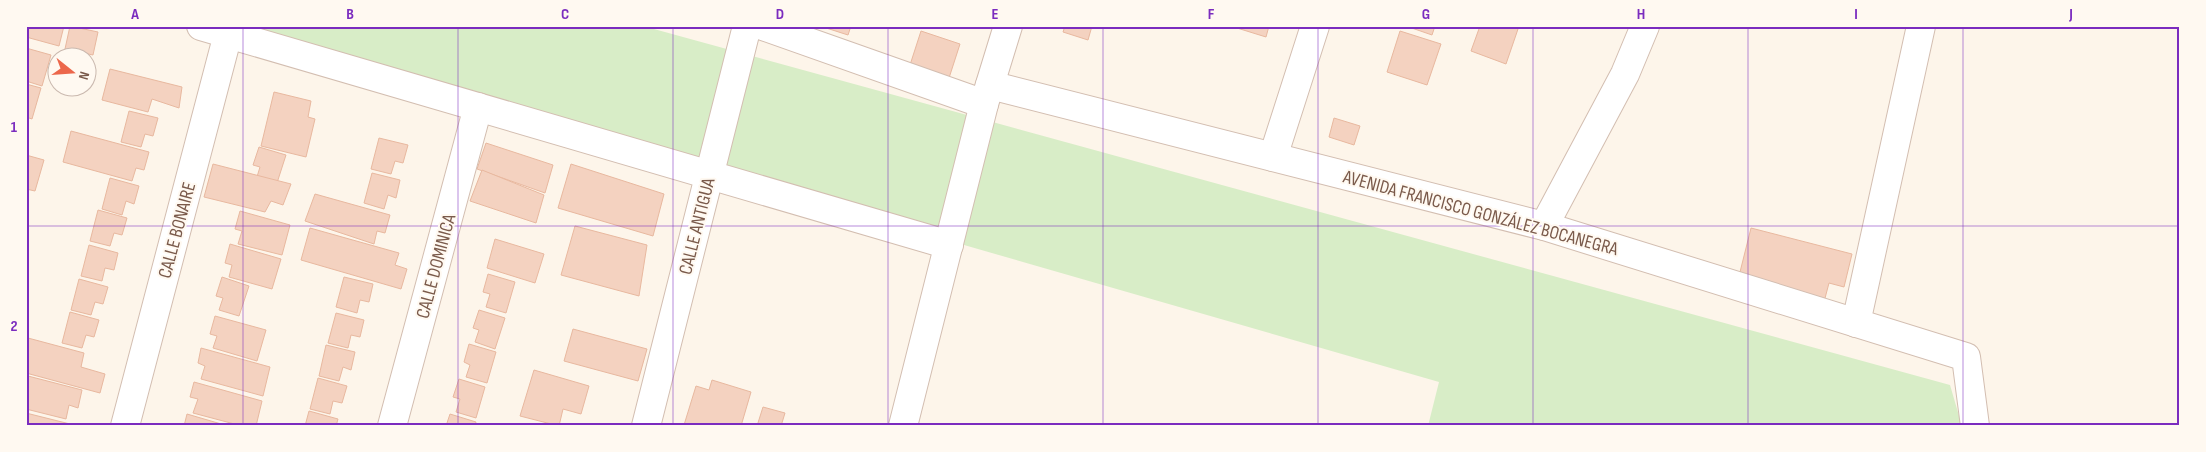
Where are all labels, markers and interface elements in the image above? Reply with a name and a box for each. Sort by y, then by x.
text: A [130,5,139,24]
text: B [346,5,354,24]
text: C [561,5,569,24]
text: D [776,5,784,24]
text: E [992,5,999,24]
text: F [1208,5,1215,24]
text: G [1422,5,1430,24]
text: H [1637,5,1645,24]
text: I [1854,5,1858,24]
text: J [2068,5,2073,24]
north arrow [48,48,98,98]
text: N [75,70,93,82]
text: 1 [11,118,18,137]
street label: AVENIDA FRANCISCO GONZÁLEZ BOCANEGRA [1340,165,1621,261]
street label: CALLE ANTIGUA [674,175,721,277]
street label: CALLE BONAIRE [154,180,201,281]
street label: CALLE DOMINICA [411,211,462,321]
text: 2 [10,317,18,336]

